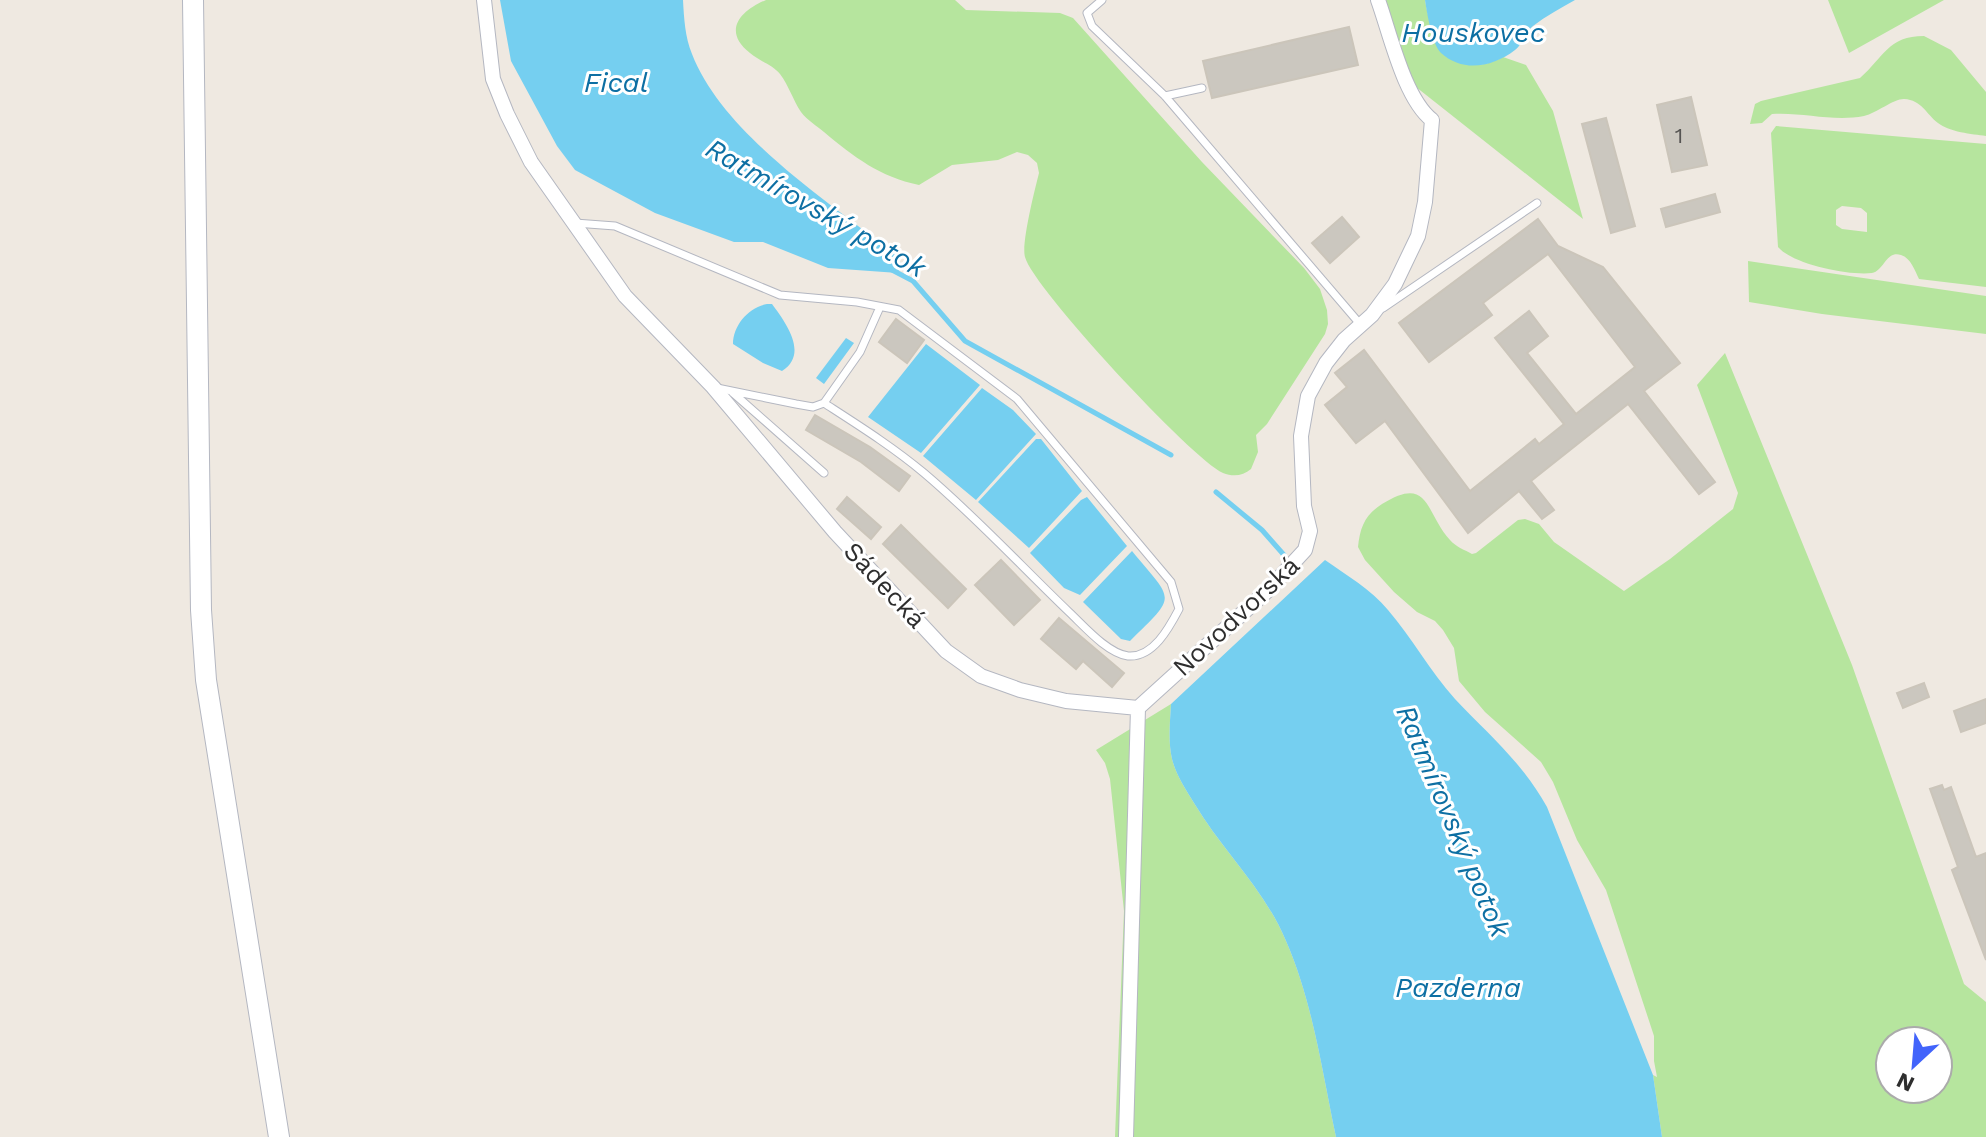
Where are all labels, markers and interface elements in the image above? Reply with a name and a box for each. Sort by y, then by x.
water label: Houskovec [1401,16,1545,49]
water label: Fical [584,66,648,99]
house number: 1 [1675,123,1683,148]
water label: Ratmírovský potok [700,132,933,285]
street label: Sádecká [838,536,932,634]
street label: Novodvorská [1167,550,1306,682]
water label: Ratmírovský potok [1389,700,1517,943]
water label: Pazderna [1395,971,1521,1004]
north arrow [1874,1025,1954,1105]
text: N [1893,1068,1918,1097]

